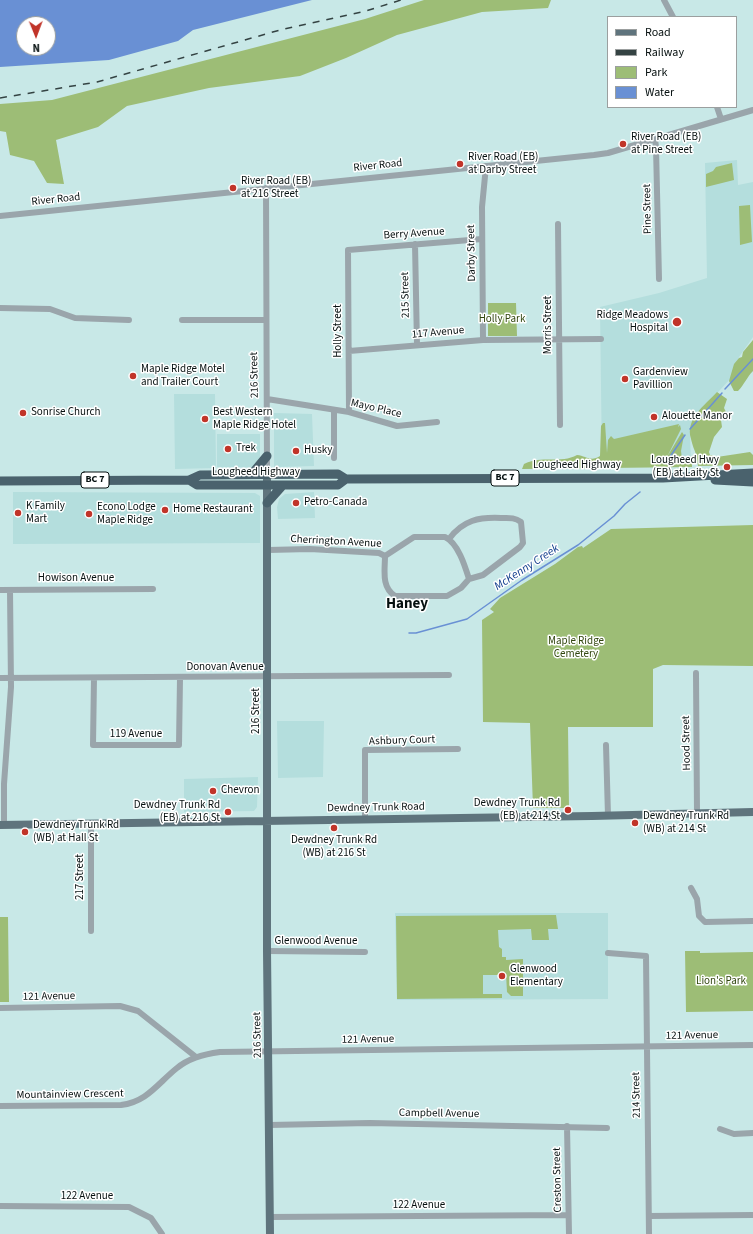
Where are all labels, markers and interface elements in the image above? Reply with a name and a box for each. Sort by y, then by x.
north arrow [16,16,56,56]
legend [607,16,737,108]
text: Road [645,24,671,41]
text: N [32,40,40,55]
text: Railway [645,44,684,61]
text: Park [645,64,667,81]
text: Water [645,84,674,101]
place label: River Road (EB) at Pine Street [631,131,701,157]
marker: River Road (EB) at Pine Street [618,139,628,149]
place label: River Road (EB) at Darby Street [468,151,538,177]
street label: River Road [353,157,403,175]
marker: River Road (EB) at Darby Street [455,159,465,169]
place label: River Road (EB) at 216 Street [241,175,311,201]
marker: River Road (EB) at 216 Street [228,183,238,193]
street label: Pine Street [641,184,655,234]
street label: River Road [31,191,81,209]
street label: Darby Street [465,224,479,282]
street label: Berry Avenue [383,225,445,243]
street label: 215 Street [399,272,413,318]
street label: Morris Street [542,296,556,354]
street label: Holly Street [332,304,346,358]
place label: Ridge Meadows Hospital [596,309,668,335]
park label: Holly Park [479,313,525,327]
marker: Ridge Meadows Hospital [671,316,683,328]
street label: 117 Avenue [411,324,465,342]
street label: 216 Street [248,352,262,398]
place label: Maple Ridge Motel and Trailer Court [141,363,225,389]
place label: Gardenview Pavillion [633,366,688,392]
marker: Maple Ridge Motel and Trailer Court [128,371,138,381]
marker: Gardenview Pavillion [620,374,630,384]
street label: Mayo Place [349,397,403,421]
place label: Sonrise Church [31,406,101,420]
place label: Best Western Maple Ridge Hotel [213,406,296,432]
marker: Sonrise Church [18,408,28,418]
place label: Alouette Manor [662,410,732,424]
marker: Alouette Manor [649,412,659,422]
marker: Best Western Maple Ridge Hotel [200,414,210,424]
place label: Trek [236,442,256,456]
marker: Trek [223,444,233,454]
place label: Husky [304,444,332,458]
marker: Husky [291,446,301,456]
place label: Lougheed Hwy (EB) at Laity St [651,454,719,480]
street label: Lougheed Highway [533,459,621,473]
marker: Lougheed Hwy (EB) at Laity St [722,462,732,472]
street label: Lougheed Highway [212,466,300,480]
road number: BC 7 [491,470,519,486]
road number: BC 7 [81,472,109,488]
place label: Petro-Canada [304,496,367,510]
marker: Petro-Canada [291,498,301,508]
place label: K Family Mart [26,500,65,526]
place label: Econo Lodge Maple Ridge [97,501,156,527]
place label: Home Restaurant [173,503,253,517]
marker: Home Restaurant [160,505,170,515]
marker: K Family Mart [13,508,23,518]
marker: Econo Lodge Maple Ridge [84,509,94,519]
street label: Cherrington Avenue [290,533,382,551]
water label: McKenny Creek [492,542,562,594]
street label: Howison Avenue [38,572,114,586]
district label: Haney [386,596,428,614]
park label: Maple Ridge Cemetery [548,635,604,661]
street label: Donovan Avenue [186,661,264,675]
street label: 216 Street [250,688,264,734]
street label: Hood Street [680,715,694,771]
street label: 119 Avenue [110,728,162,742]
street label: Ashbury Court [369,733,435,749]
place label: Chevron [221,784,260,798]
marker: Chevron [208,786,218,796]
place label: Dewdney Trunk Rd (EB) at 214 St [474,797,560,823]
place label: Dewdney Trunk Rd (EB) at 216 St [134,799,220,825]
street label: Dewdney Trunk Road [327,801,425,815]
marker: Dewdney Trunk Rd (EB) at 214 St [563,805,573,815]
marker: Dewdney Trunk Rd (EB) at 216 St [223,807,233,817]
place label: Dewdney Trunk Rd (WB) at 214 St [643,810,729,836]
marker: Dewdney Trunk Rd (WB) at 214 St [630,818,640,828]
place label: Dewdney Trunk Rd (WB) at Hall St [33,819,119,845]
marker: Dewdney Trunk Rd (WB) at 216 St [329,823,339,833]
marker: Dewdney Trunk Rd (WB) at Hall St [20,827,30,837]
place label: Dewdney Trunk Rd (WB) at 216 St [291,834,377,860]
street label: 217 Street [74,854,88,900]
street label: Glenwood Avenue [274,935,358,949]
place label: Glenwood Elementary [510,963,563,989]
marker: Glenwood Elementary [497,971,507,981]
park label: Lion's Park [696,975,746,989]
street label: 121 Avenue [23,990,75,1004]
street label: 216 Street [251,1012,265,1058]
street label: 121 Avenue [666,1029,718,1043]
street label: 121 Avenue [342,1033,394,1047]
street label: 214 Street [630,1072,644,1118]
street label: Mountainview Crescent [16,1087,124,1103]
street label: Campbell Avenue [399,1107,479,1121]
street label: Creston Street [551,1147,565,1213]
street label: 122 Avenue [61,1190,113,1204]
street label: 122 Avenue [393,1199,445,1213]

